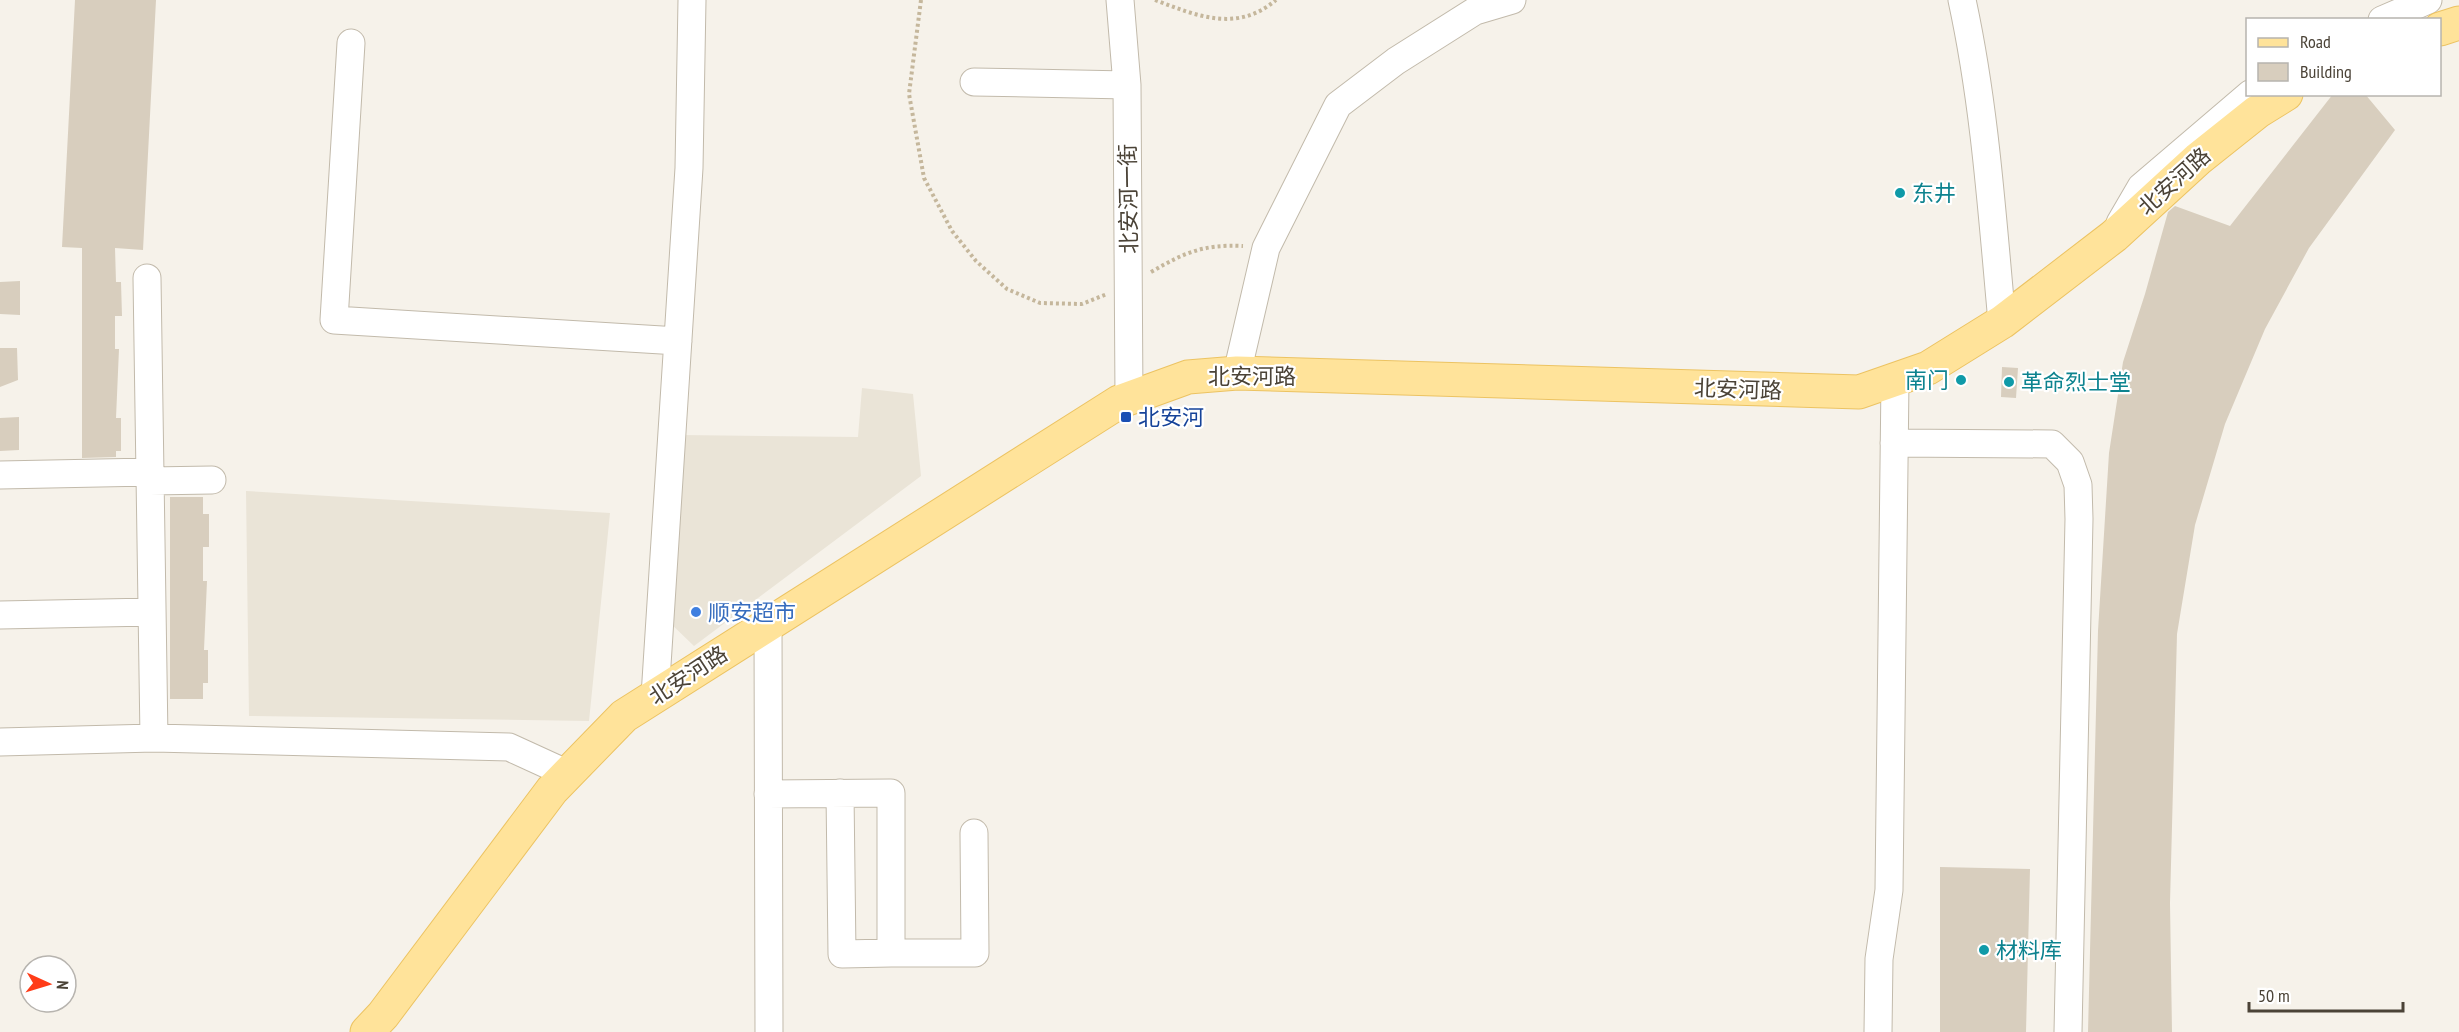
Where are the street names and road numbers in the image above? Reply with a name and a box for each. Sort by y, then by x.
street label: 北安河路 [2132,141,2216,221]
street label: 北安河一街 [1113,144,1143,254]
street label: 北安河路 [1208,362,1296,390]
street label: 北安河路 [1694,373,1782,405]
street label: 北安河路 [643,639,733,711]

